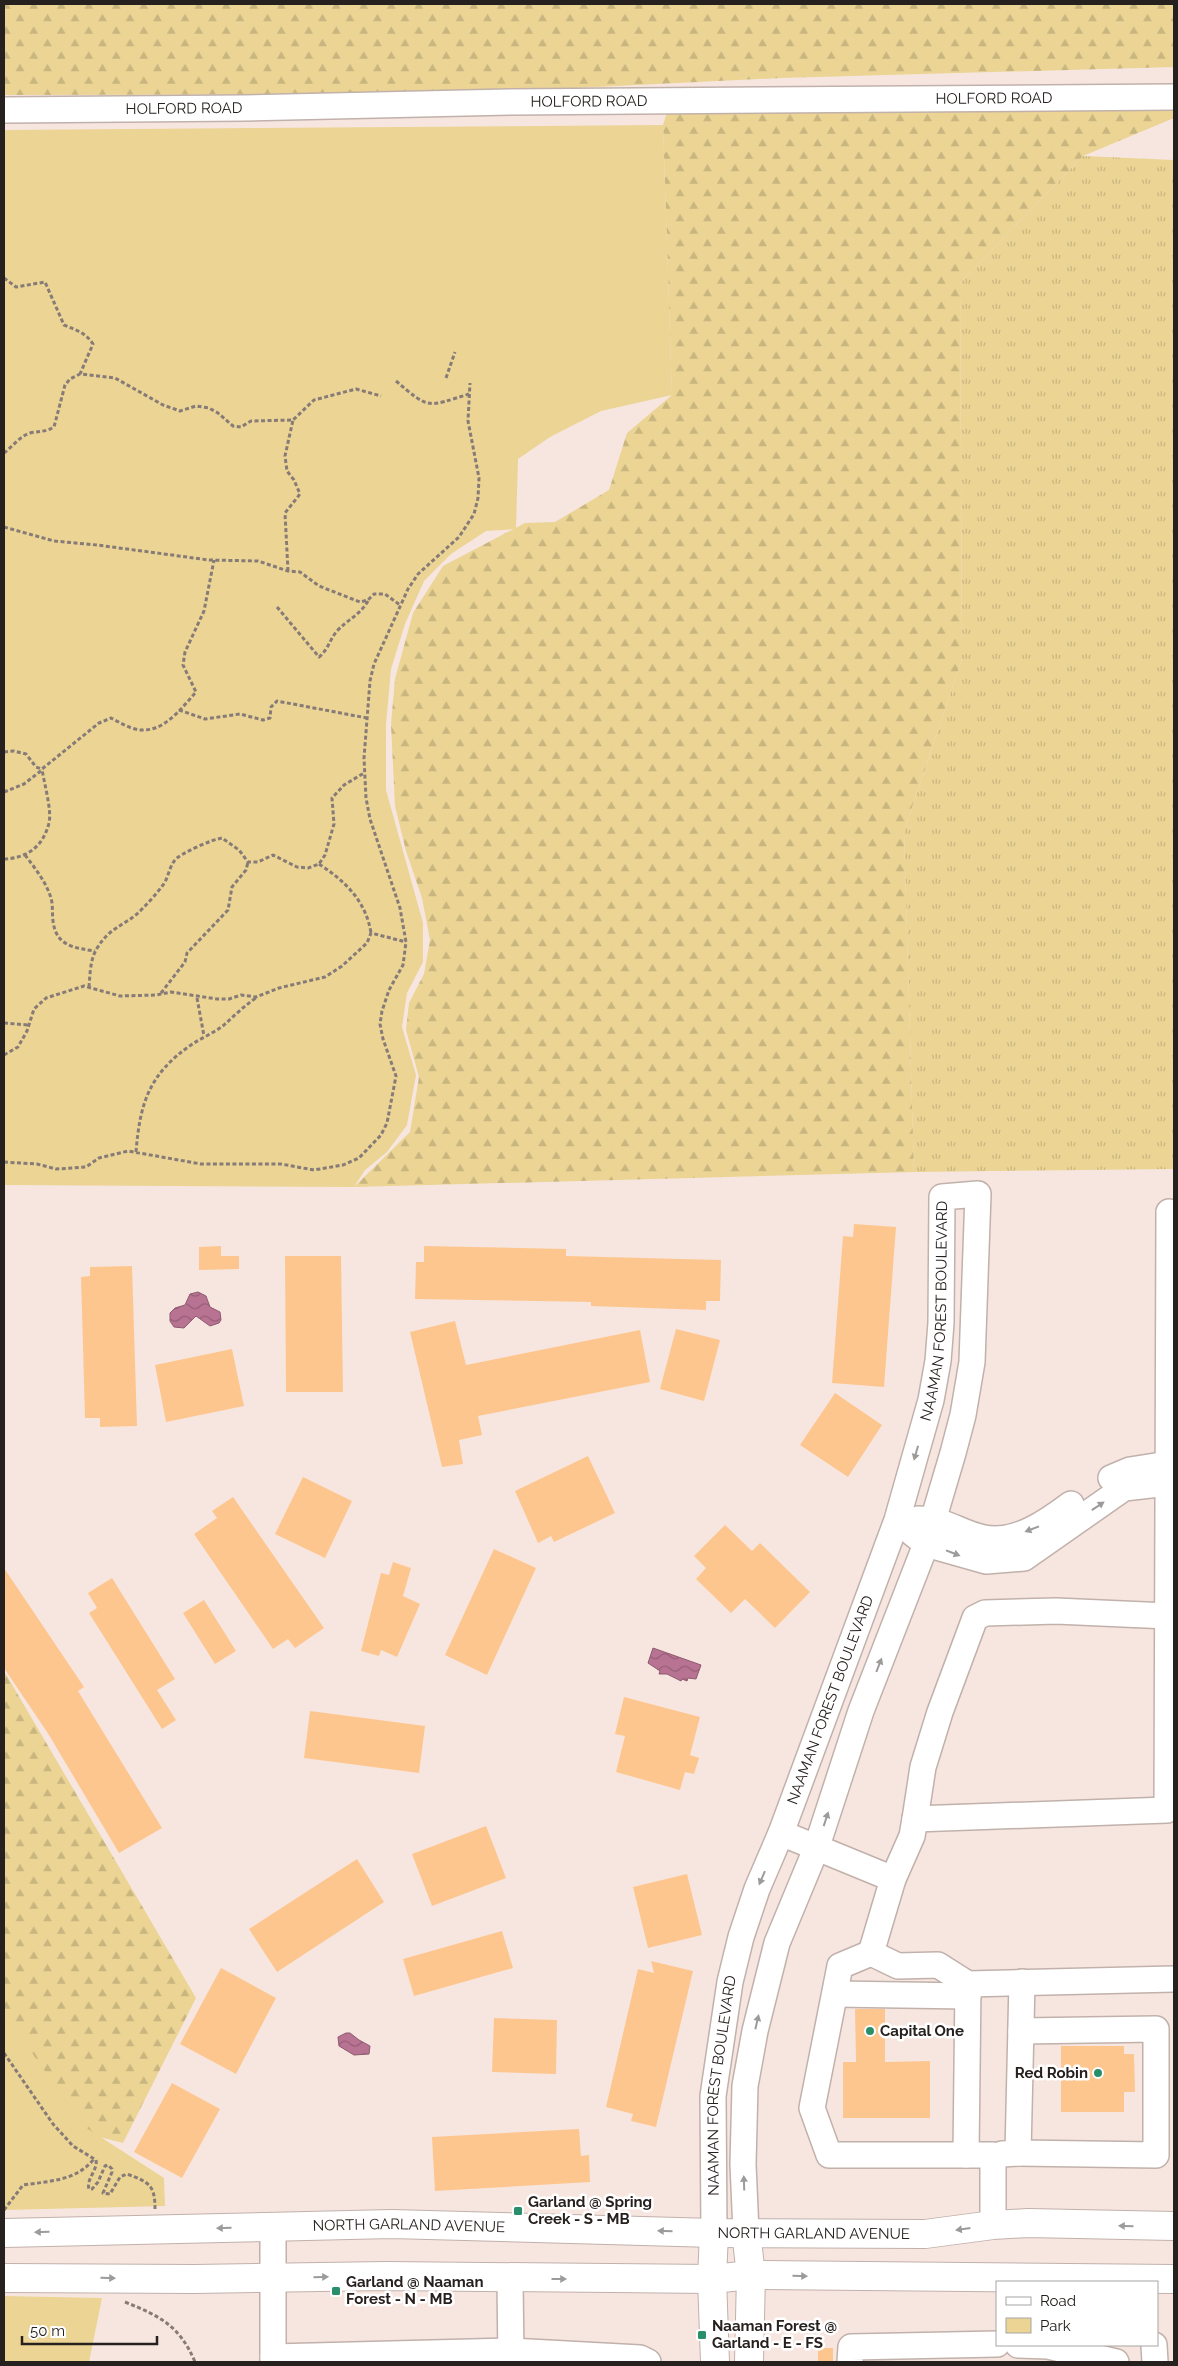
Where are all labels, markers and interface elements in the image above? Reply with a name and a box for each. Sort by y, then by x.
street label: HOLFORD ROAD [935,89,1053,108]
street label: HOLFORD ROAD [530,92,648,111]
street label: HOLFORD ROAD [125,99,243,118]
street label: NAAMAN FOREST BOULEVARD [917,1200,951,1423]
one-way arrow [911,1445,919,1460]
one-way arrow [1091,1501,1104,1511]
one-way arrow [1025,1525,1039,1533]
one-way arrow [946,1549,961,1557]
street label: NAAMAN FOREST BOULEVARD [783,1593,877,1807]
one-way arrow [875,1657,883,1672]
one-way arrow [822,1811,830,1826]
one-way arrow [757,1871,765,1885]
street label: NAAMAN FOREST BOULEVARD [704,1973,740,2196]
one-way arrow [753,2014,761,2029]
place label: Capital One [880,2022,964,2040]
marker: Capital One [864,2025,876,2037]
place label: Red Robin [1015,2064,1088,2082]
marker: Red Robin [1092,2067,1104,2079]
one-way arrow [740,2175,748,2191]
place label: Garland @ Spring Creek - S - MB [528,2193,652,2228]
marker: Garland @ Spring Creek - S - MB [512,2205,524,2217]
street label: NORTH GARLAND AVENUE [312,2215,505,2236]
one-way arrow [1117,2221,1133,2229]
one-way arrow [216,2224,232,2232]
street label: NORTH GARLAND AVENUE [717,2224,910,2243]
one-way arrow [955,2225,971,2233]
one-way arrow [657,2227,673,2235]
one-way arrow [33,2228,49,2236]
one-way arrow [792,2272,808,2280]
one-way arrow [313,2273,329,2281]
place label: Garland @ Naaman Forest - N - MB [346,2273,483,2308]
one-way arrow [100,2274,116,2282]
one-way arrow [551,2275,567,2283]
legend [996,2281,1158,2346]
marker: Garland @ Naaman Forest - N - MB [330,2285,342,2297]
text: Road [1040,2292,1076,2310]
scale bar [22,2314,158,2346]
place label: Naaman Forest @ Garland - E - FS [712,2317,837,2352]
text: Park [1040,2317,1071,2335]
text: 50 m [30,2322,65,2340]
marker: Naaman Forest @ Garland - E - FS [696,2329,708,2341]

